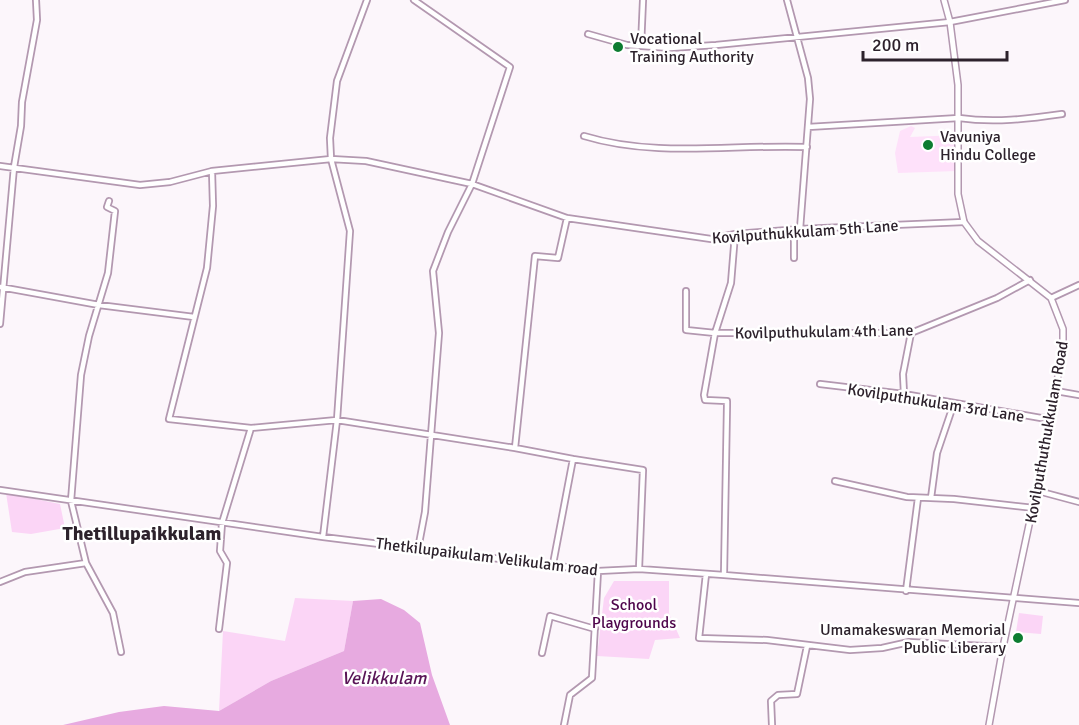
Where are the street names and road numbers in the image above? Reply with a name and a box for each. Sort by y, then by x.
street label: Kovilputhukkulam 5th Lane [711,215,899,248]
street label: Kovilputhukulam 4th Lane [734,320,914,344]
street label: Kovilputhuthukkulam Road [1021,339,1073,525]
street label: Kovilputhukulam 3rd Lane [846,379,1026,427]
street label: Thetkilupaikulam Velikulam road [375,533,599,581]

